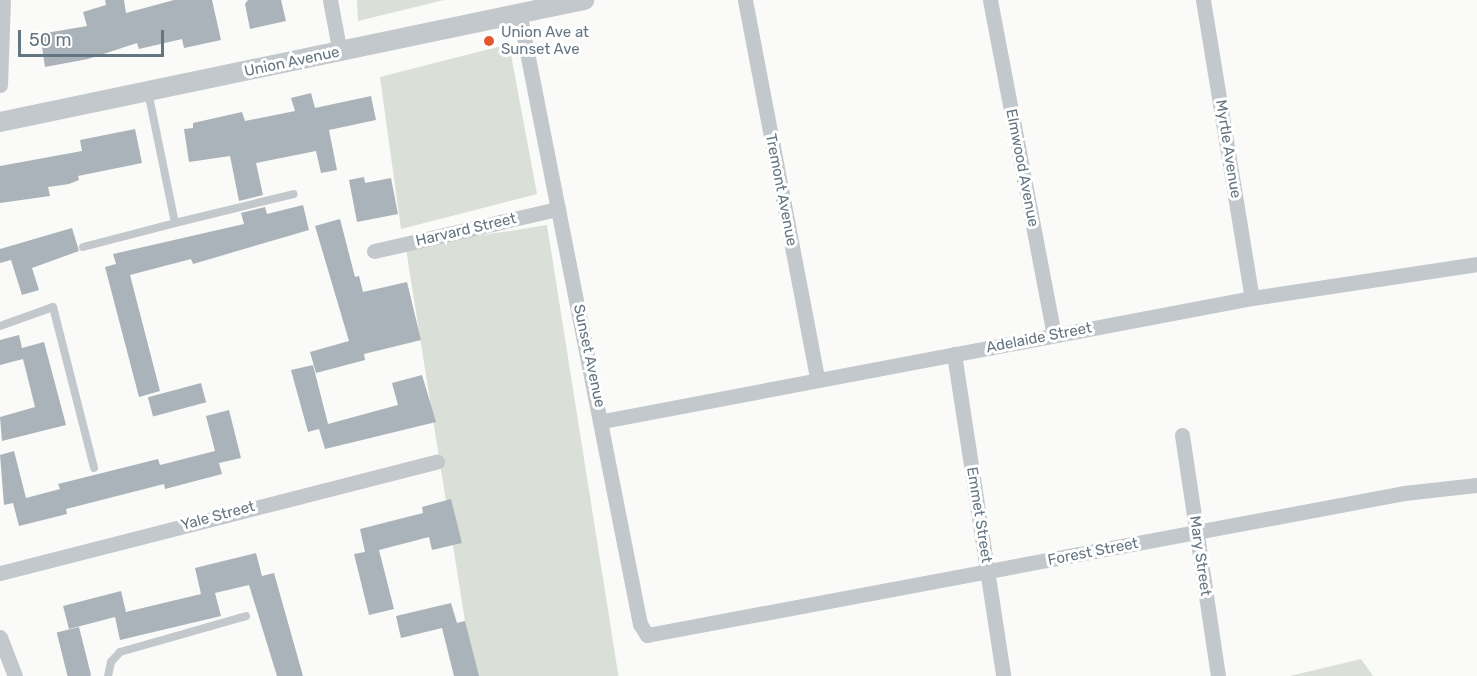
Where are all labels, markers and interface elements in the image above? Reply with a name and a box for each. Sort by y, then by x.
scale bar [21,18,166,56]
place label: Union Ave at Sunset Ave [501,23,589,58]
text: 50 m [29,29,72,51]
marker: Union Ave at Sunset Ave [482,34,496,48]
street label: Union Avenue [243,43,341,81]
street label: Myrtle Avenue [1211,98,1245,200]
street label: Elmwood Avenue [1002,107,1042,229]
street label: Tremont Avenue [761,132,801,248]
street label: Harvard Street [414,210,518,250]
street label: Sunset Avenue [569,303,609,409]
street label: Adelaide Street [985,319,1093,357]
street label: Emmet Street [963,466,995,564]
street label: Yale Street [179,498,257,534]
street label: Mary Street [1185,515,1215,597]
street label: Forest Street [1046,534,1140,570]

